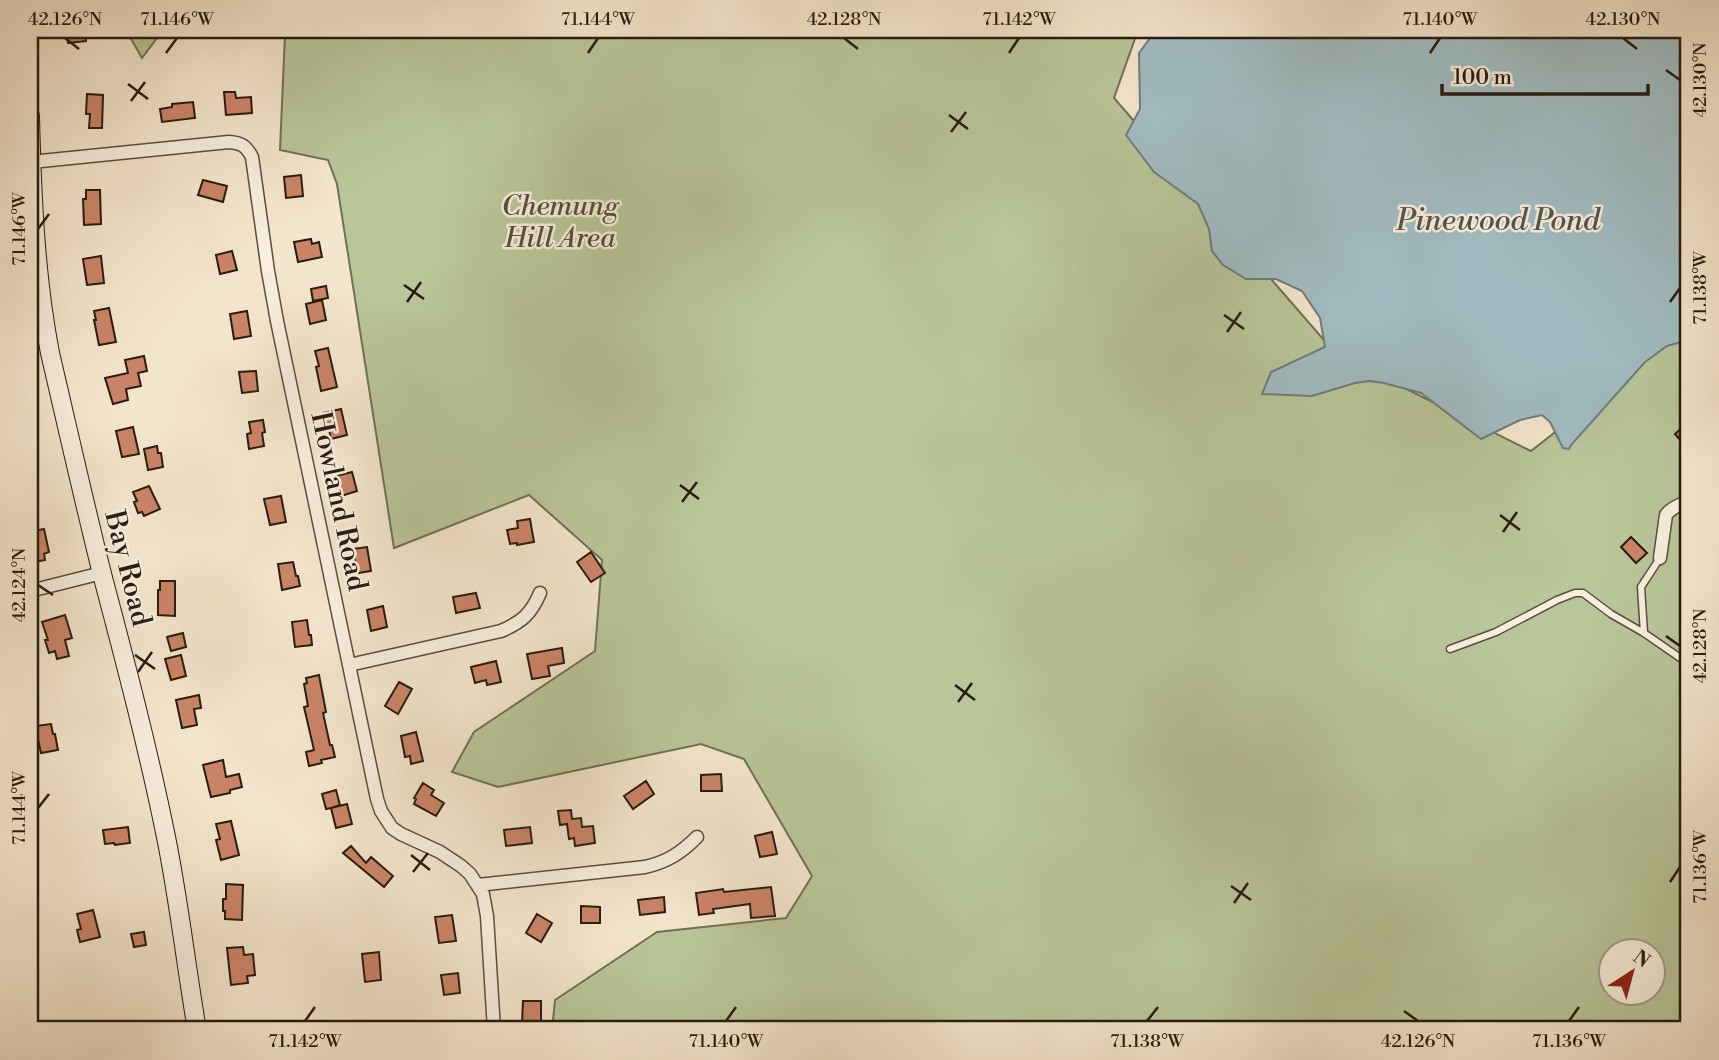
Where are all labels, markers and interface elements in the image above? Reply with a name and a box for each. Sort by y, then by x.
text: 42.126°N [28,8,103,31]
text: 71.146°W [140,8,214,31]
text: 71.144°W [561,8,636,31]
text: 42.128°N [807,8,882,31]
text: 71.142°W [983,8,1056,31]
text: 71.140°W [1403,8,1478,31]
text: 42.130°N [1586,8,1661,31]
text: 42.130°N [1689,42,1712,117]
scale bar [1442,52,1649,96]
text: 100 m [1453,65,1512,91]
park label: Chemung Hill Area [502,189,620,256]
text: 71.146°W [8,192,31,266]
water label: Pinewood Pond [1395,202,1601,240]
text: 71.138°W [1689,250,1712,325]
street label: Howland Road [302,408,375,594]
street label: Bay Road [96,506,159,630]
text: 42.124°N [8,547,31,622]
text: 42.128°N [1689,608,1712,683]
text: 71.144°W [8,770,31,845]
text: 71.136°W [1689,830,1712,904]
north arrow [1596,937,1666,1007]
text: N [1628,945,1655,973]
text: 71.142°W [269,1030,342,1053]
text: 71.140°W [689,1030,764,1053]
text: 71.138°W [1110,1030,1185,1053]
text: 42.126°N [1381,1030,1456,1053]
text: 71.136°W [1532,1030,1606,1053]

